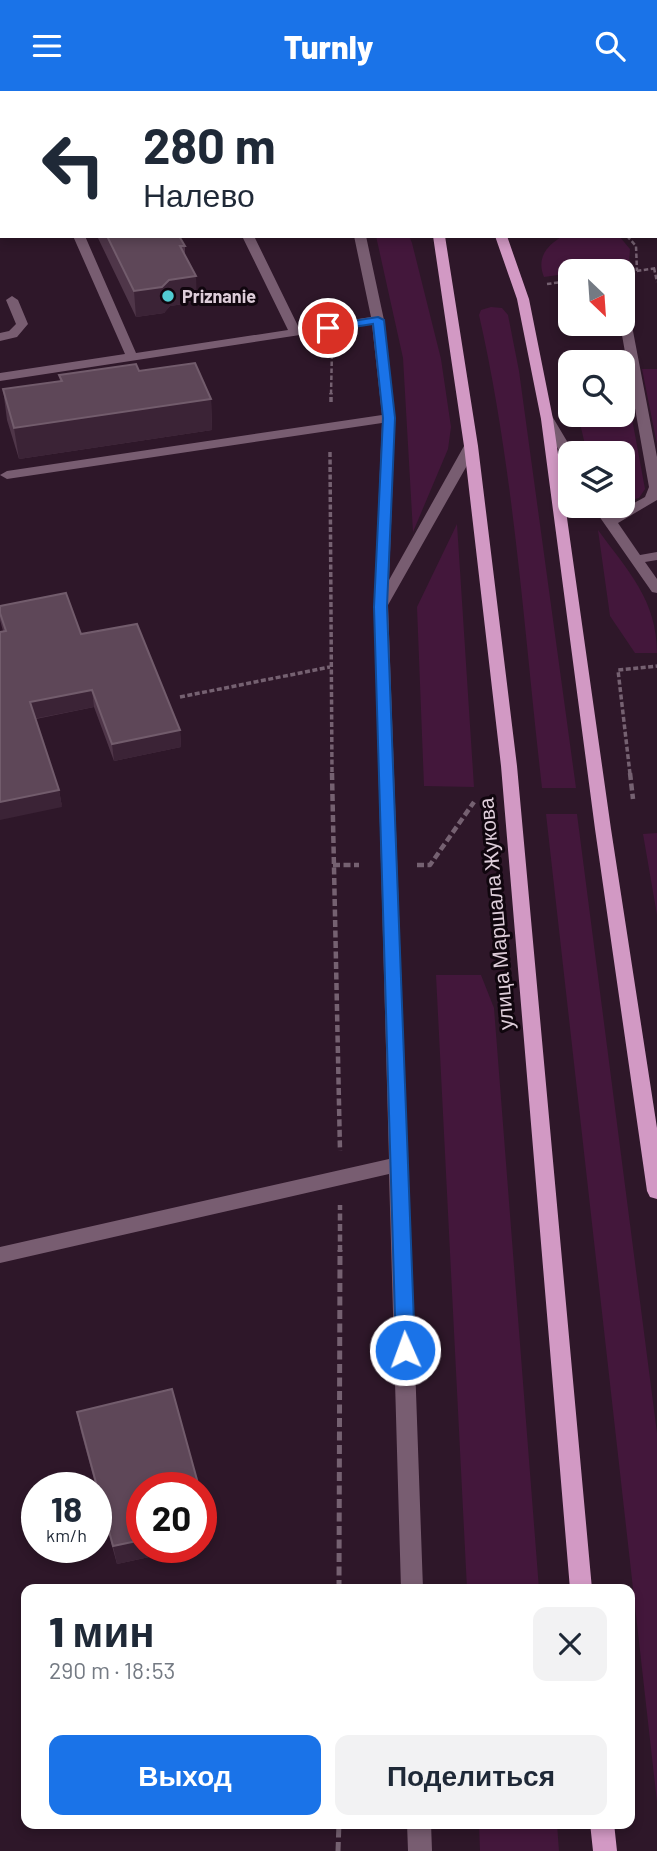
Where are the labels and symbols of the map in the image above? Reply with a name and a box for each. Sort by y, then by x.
north arrow [558,259,635,336]
place label: Priznanie [182,285,256,307]
marker: Priznanie [160,288,176,304]
pin [298,298,358,358]
street label: улица Маршала Жукова [472,797,518,1031]
position arrow [368,1313,442,1387]
speed limit sign: 20 [126,1472,217,1563]

